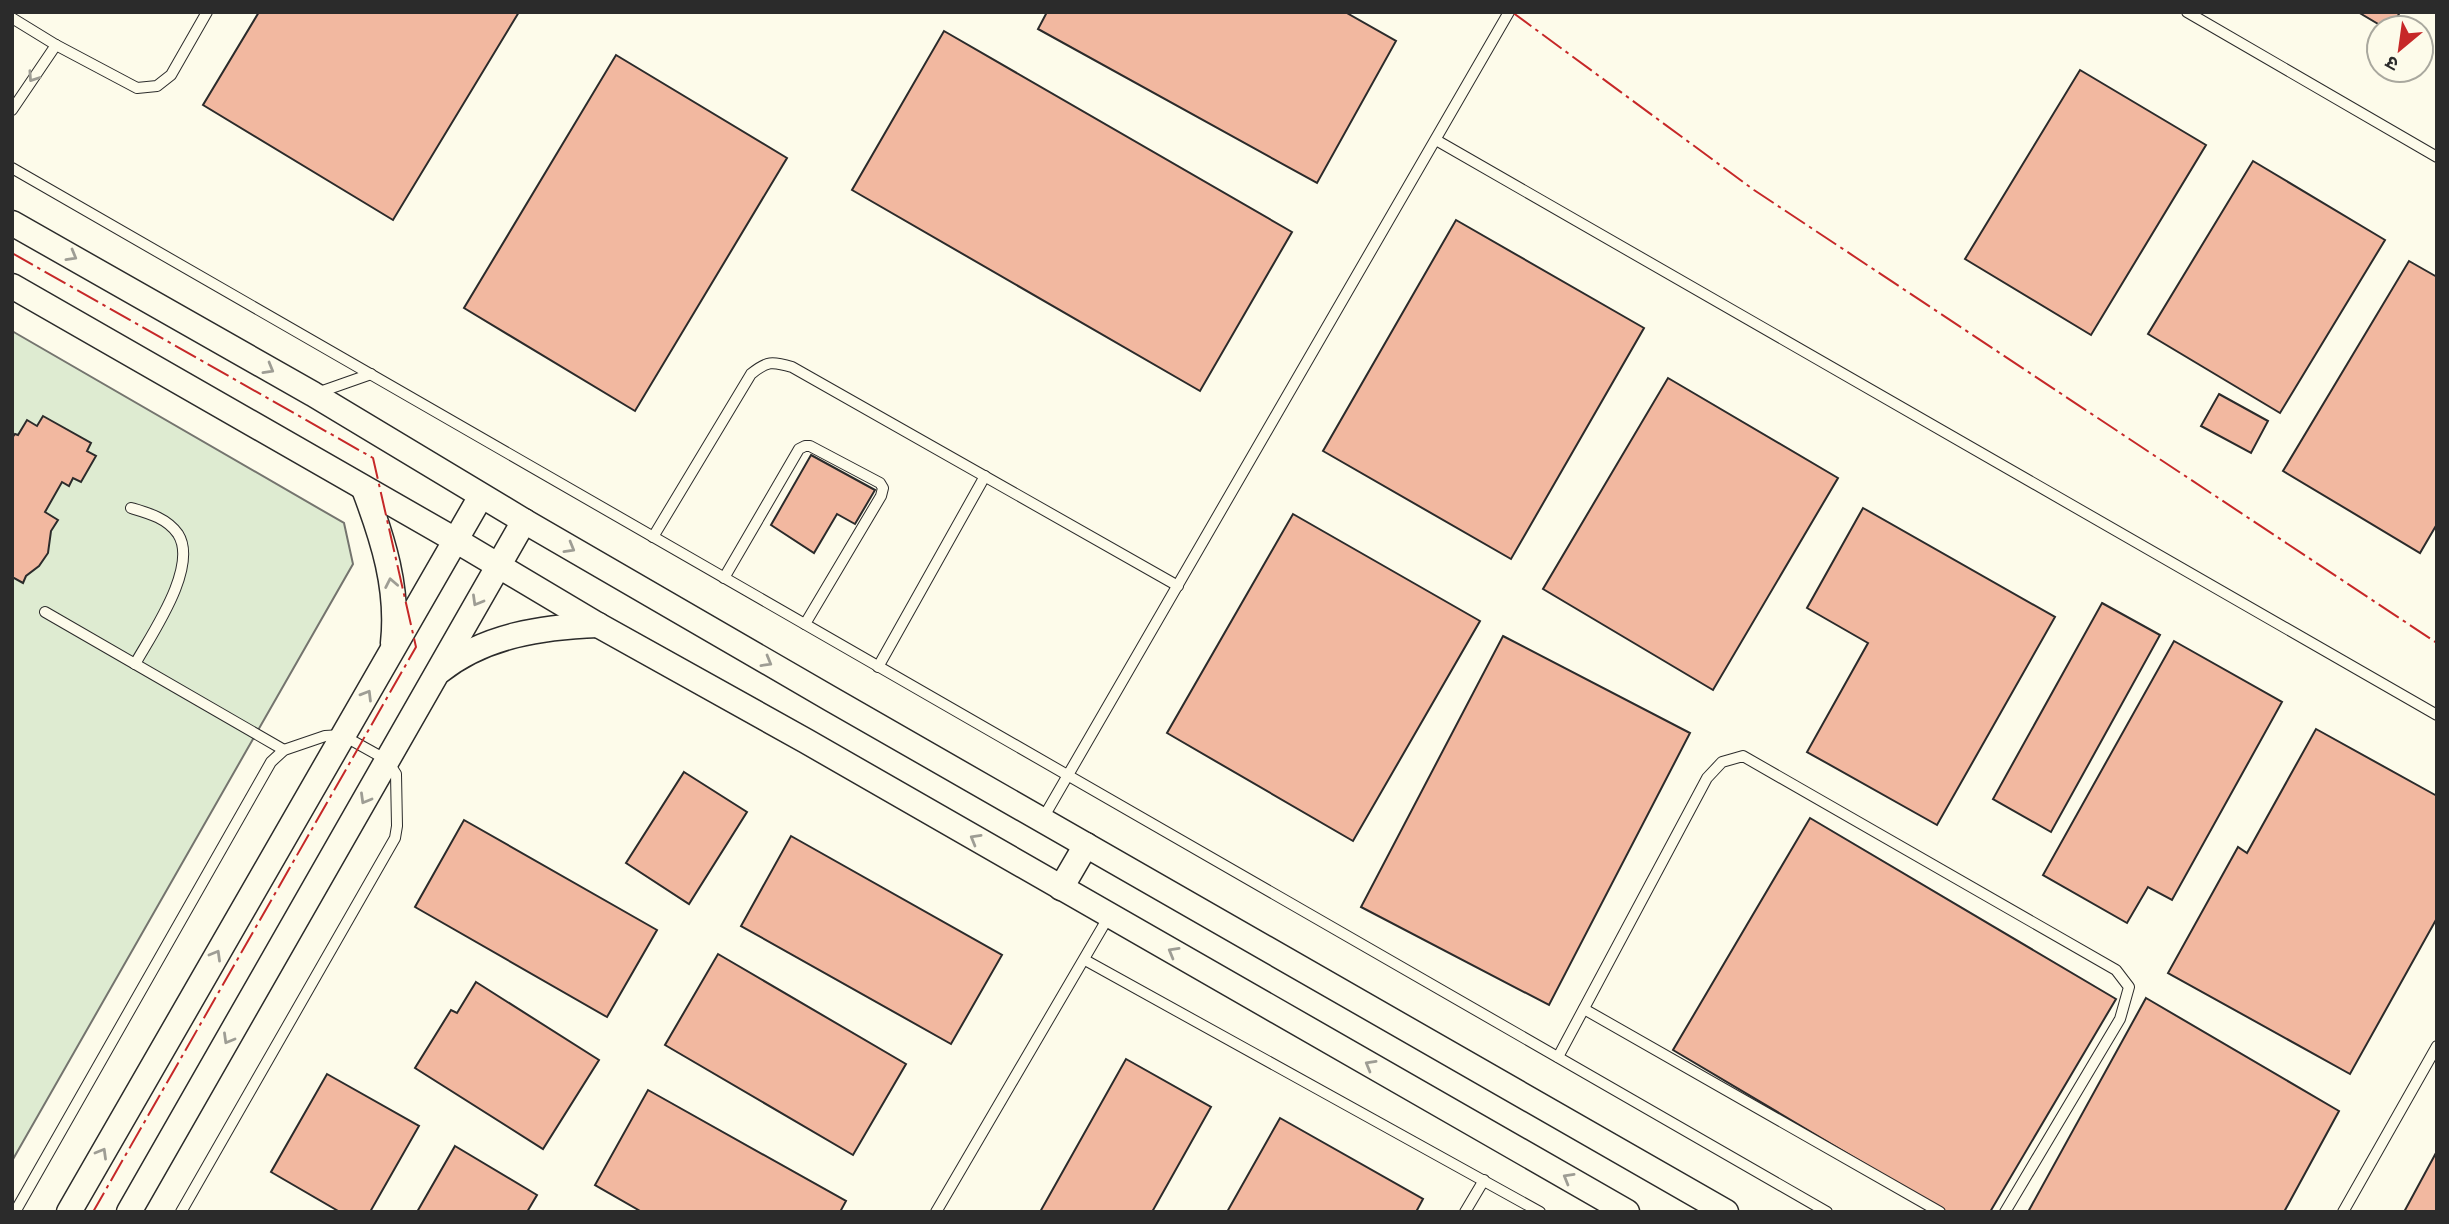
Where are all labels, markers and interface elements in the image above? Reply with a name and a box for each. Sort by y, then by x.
north arrow [2365,14,2435,84]
text: उ [2381,50,2402,76]
one-way arrow [29,69,41,82]
one-way arrow [64,248,77,261]
one-way arrow [262,361,275,374]
one-way arrow [563,540,576,553]
one-way arrow [385,577,400,589]
one-way arrow [473,594,486,607]
one-way arrow [759,654,772,667]
one-way arrow [359,690,372,702]
one-way arrow [360,791,373,804]
one-way arrow [970,834,983,847]
one-way arrow [1168,947,1180,960]
one-way arrow [208,950,221,963]
one-way arrow [223,1032,236,1044]
one-way arrow [1365,1060,1378,1073]
one-way arrow [94,1147,107,1160]
one-way arrow [1562,1173,1575,1186]

